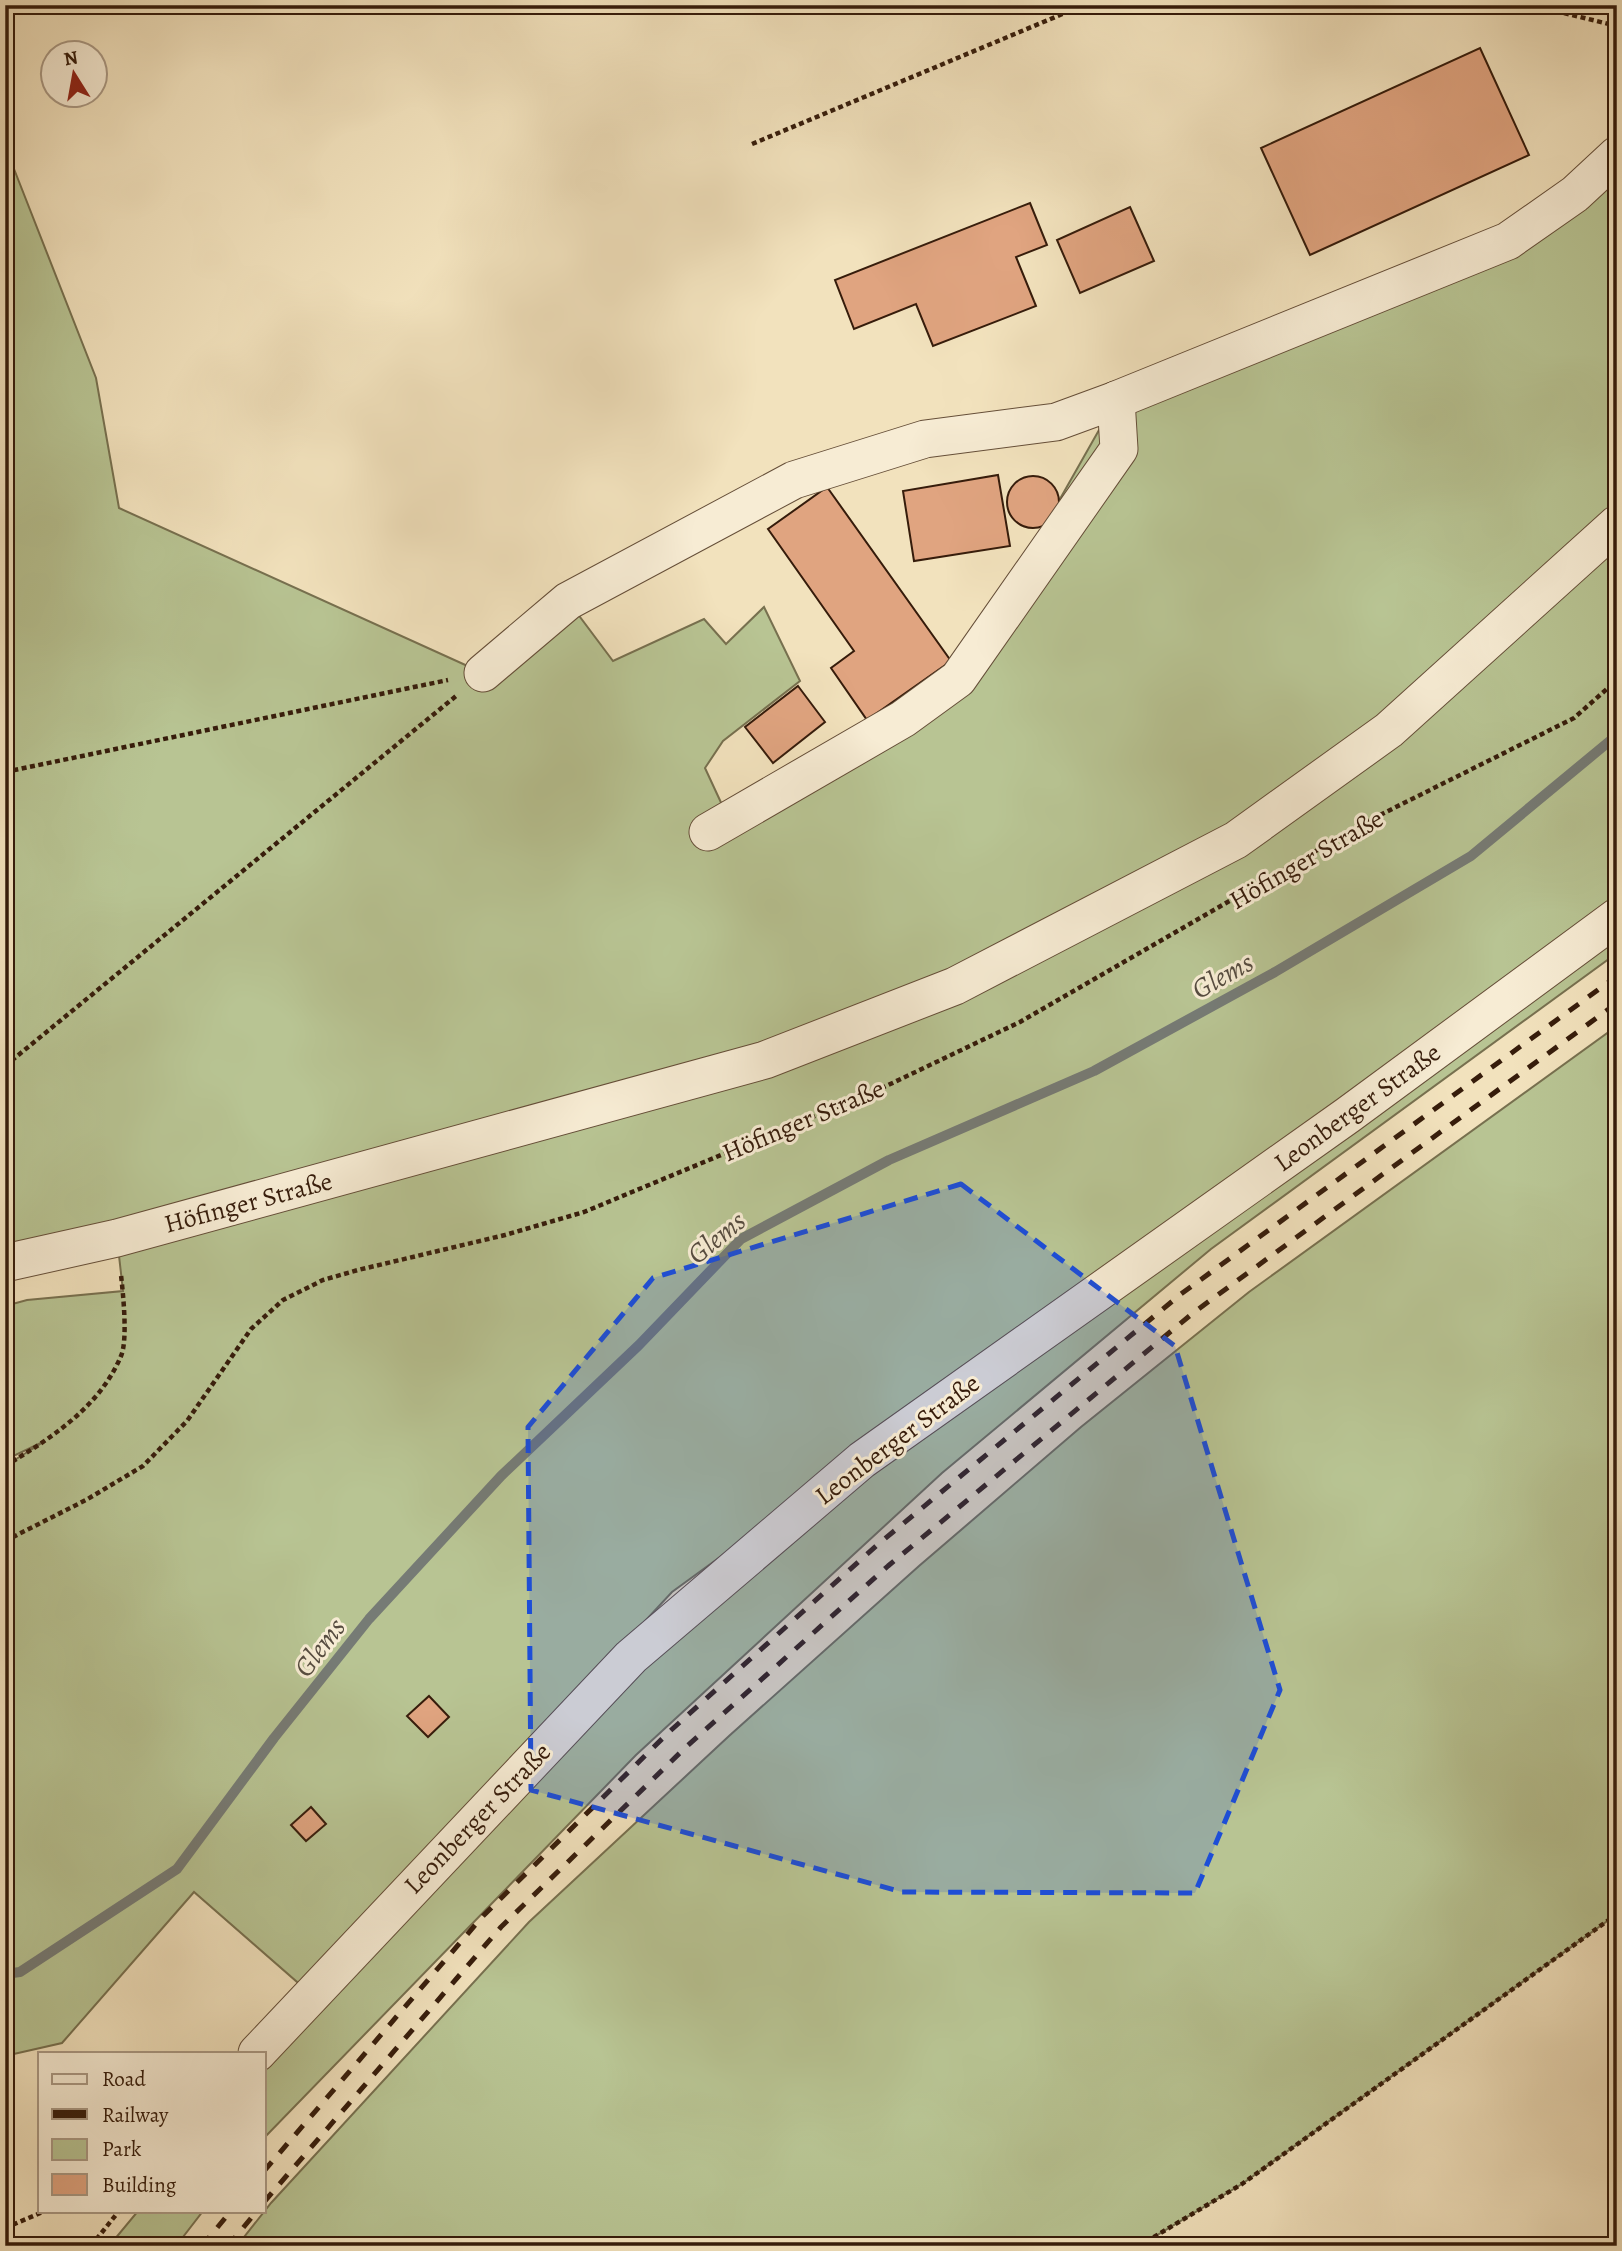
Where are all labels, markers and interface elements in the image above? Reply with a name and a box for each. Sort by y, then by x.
north arrow [38,38,108,108]
text: N [62,44,80,72]
street label: Höfinger Straße [1223,801,1390,918]
water label: Glems [1185,943,1260,1008]
street label: Leonberger Straße [1267,1035,1448,1180]
street label: Höfinger Straße [717,1071,889,1170]
street label: Höfinger Straße [160,1163,336,1242]
water label: Glems [679,1202,754,1273]
street label: Leonberger Straße [808,1366,987,1513]
water label: Glems [285,1610,355,1685]
street label: Leonberger Straße [396,1735,559,1902]
legend [38,2052,266,2212]
text: Road [102,2065,146,2093]
text: Railway [102,2101,169,2129]
text: Park [102,2135,142,2163]
text: Building [102,2171,177,2199]

